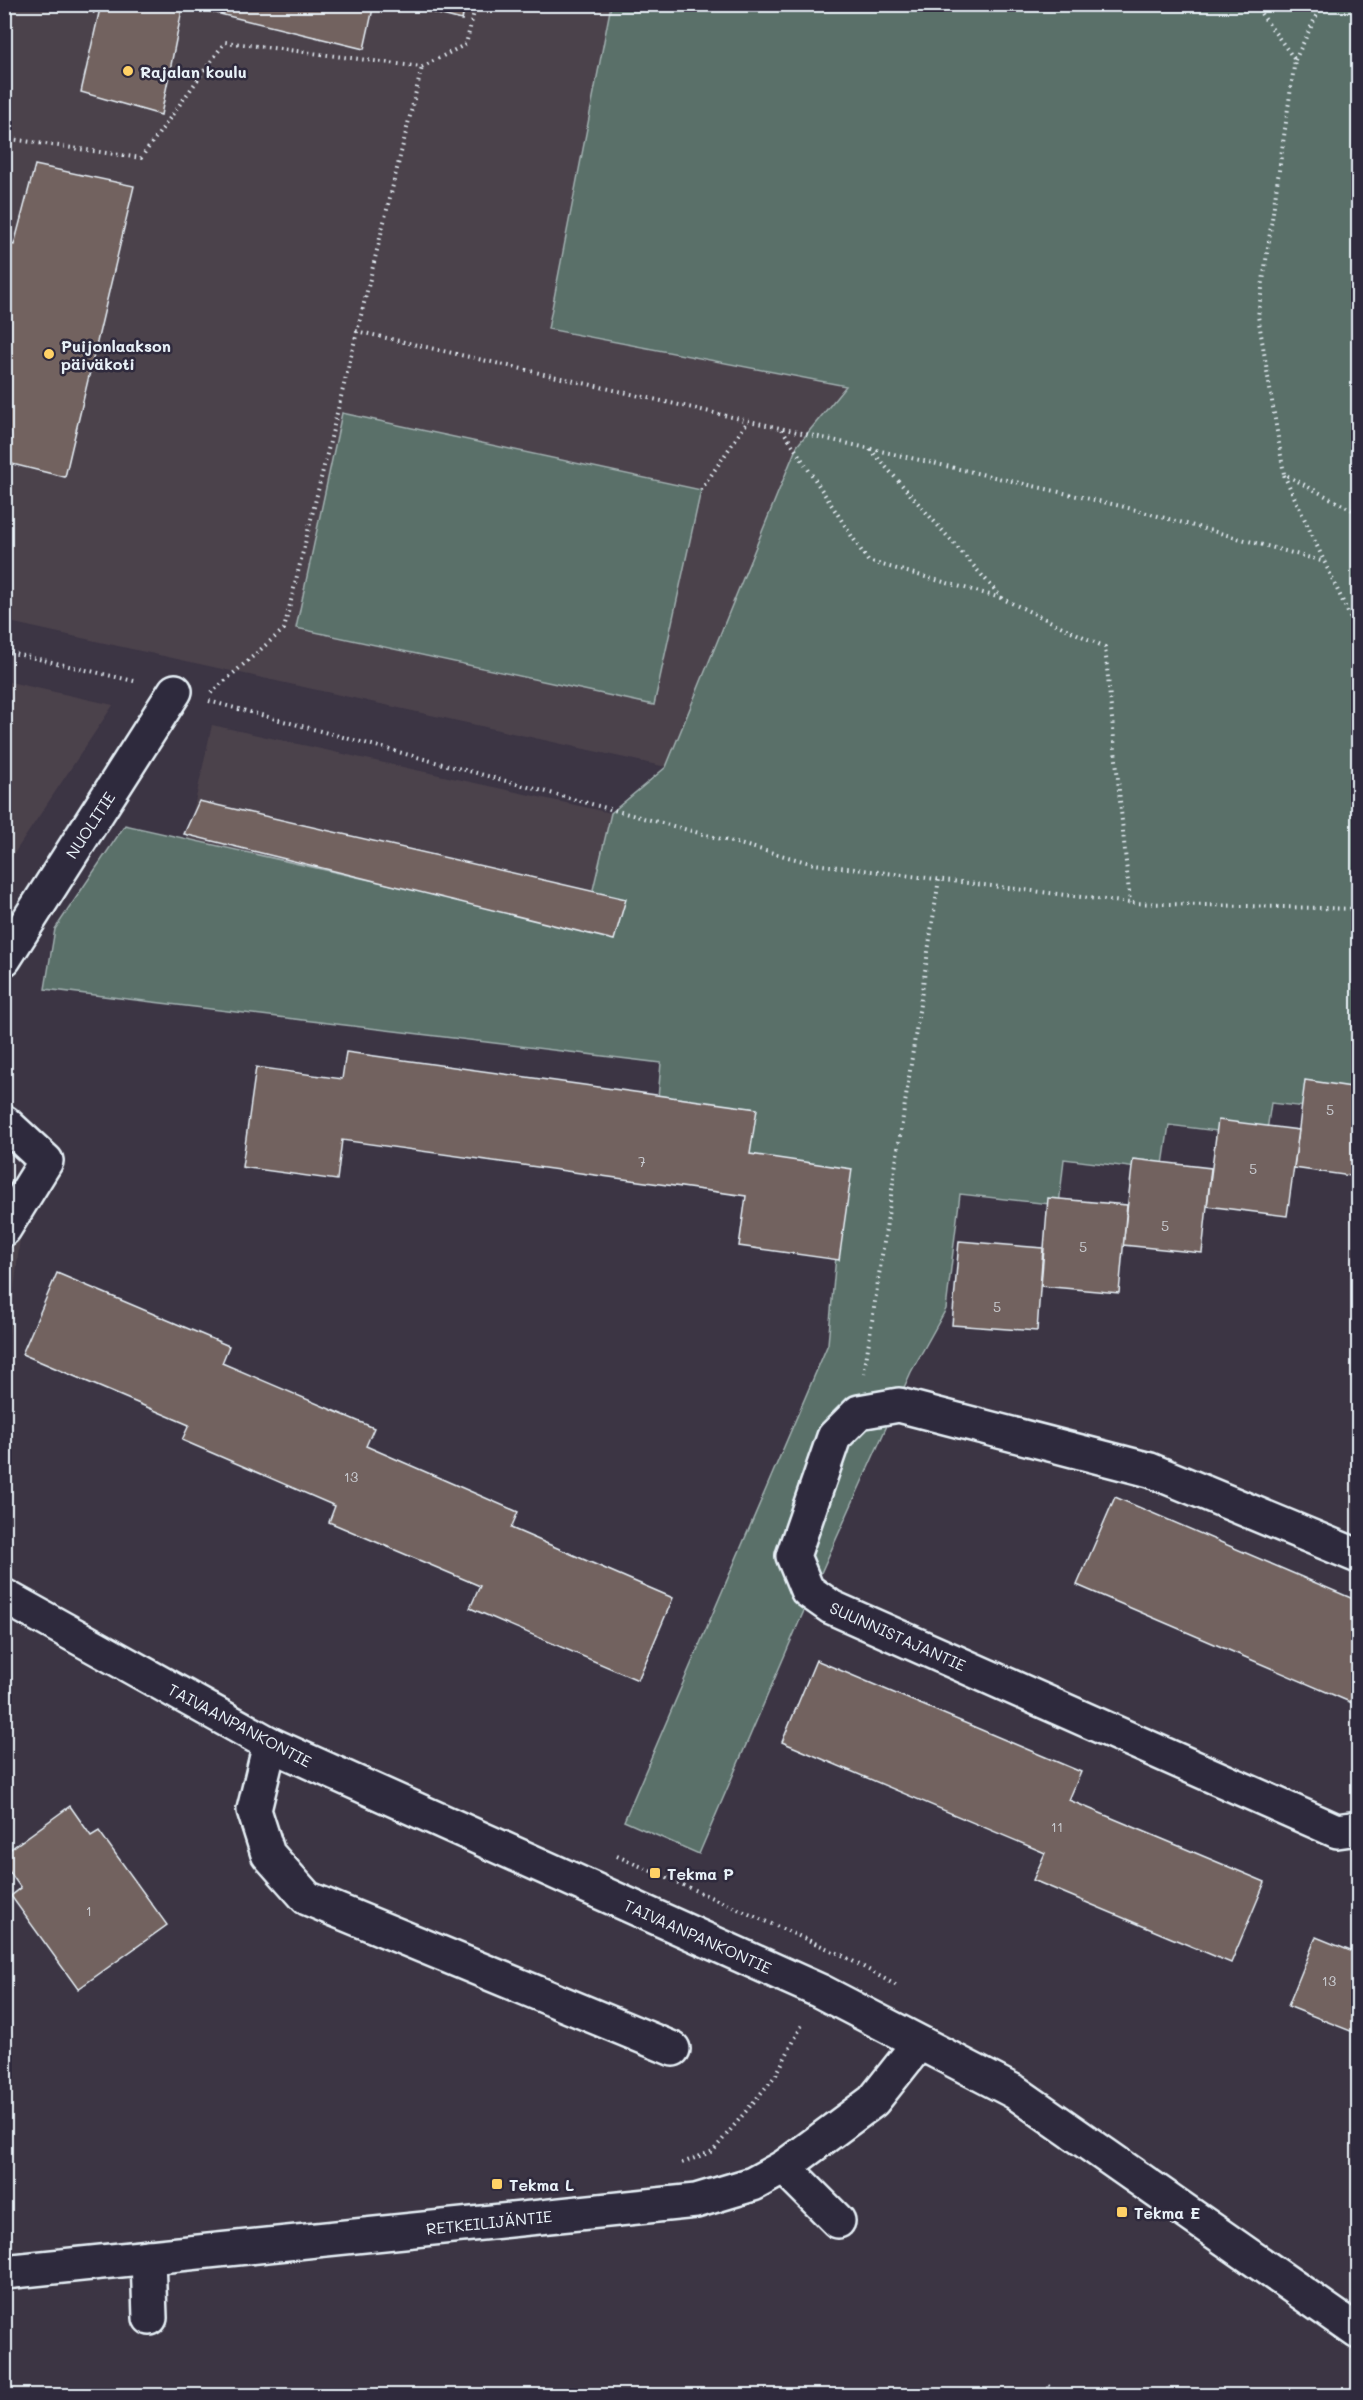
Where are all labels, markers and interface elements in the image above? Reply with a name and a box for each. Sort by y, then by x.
place label: Rajalan koulu [140,61,247,82]
marker: Rajalan koulu [121,64,135,78]
place label: Puijonlaakson päiväkoti [61,335,171,374]
marker: Puijonlaakson päiväkoti [42,347,56,361]
street label: NUOLITIE [61,788,119,862]
house number: 5 [1326,1100,1334,1119]
house number: 7 [638,1152,646,1171]
house number: 5 [1249,1159,1257,1178]
house number: 5 [1161,1216,1169,1235]
house number: 5 [1079,1237,1087,1256]
house number: 5 [993,1297,1001,1316]
house number: 13 [344,1467,358,1486]
street label: SUUNNISTAJANTIE [827,1597,969,1675]
street label: TAIVAANPANKONTIE [165,1678,315,1772]
house number: 11 [1051,1817,1063,1836]
place label: Tekma P [667,1863,734,1884]
marker: Tekma P [648,1866,662,1880]
street label: TAIVAANPANKONTIE [621,1894,775,1978]
house number: 1 [86,1901,92,1920]
house number: 13 [1322,1971,1336,1990]
place label: Tekma L [509,2174,574,2195]
marker: Tekma L [490,2177,504,2191]
place label: Tekma E [1134,2202,1200,2223]
street label: RETKEILIJÄNTIE [425,2205,553,2239]
marker: Tekma E [1115,2205,1129,2219]

